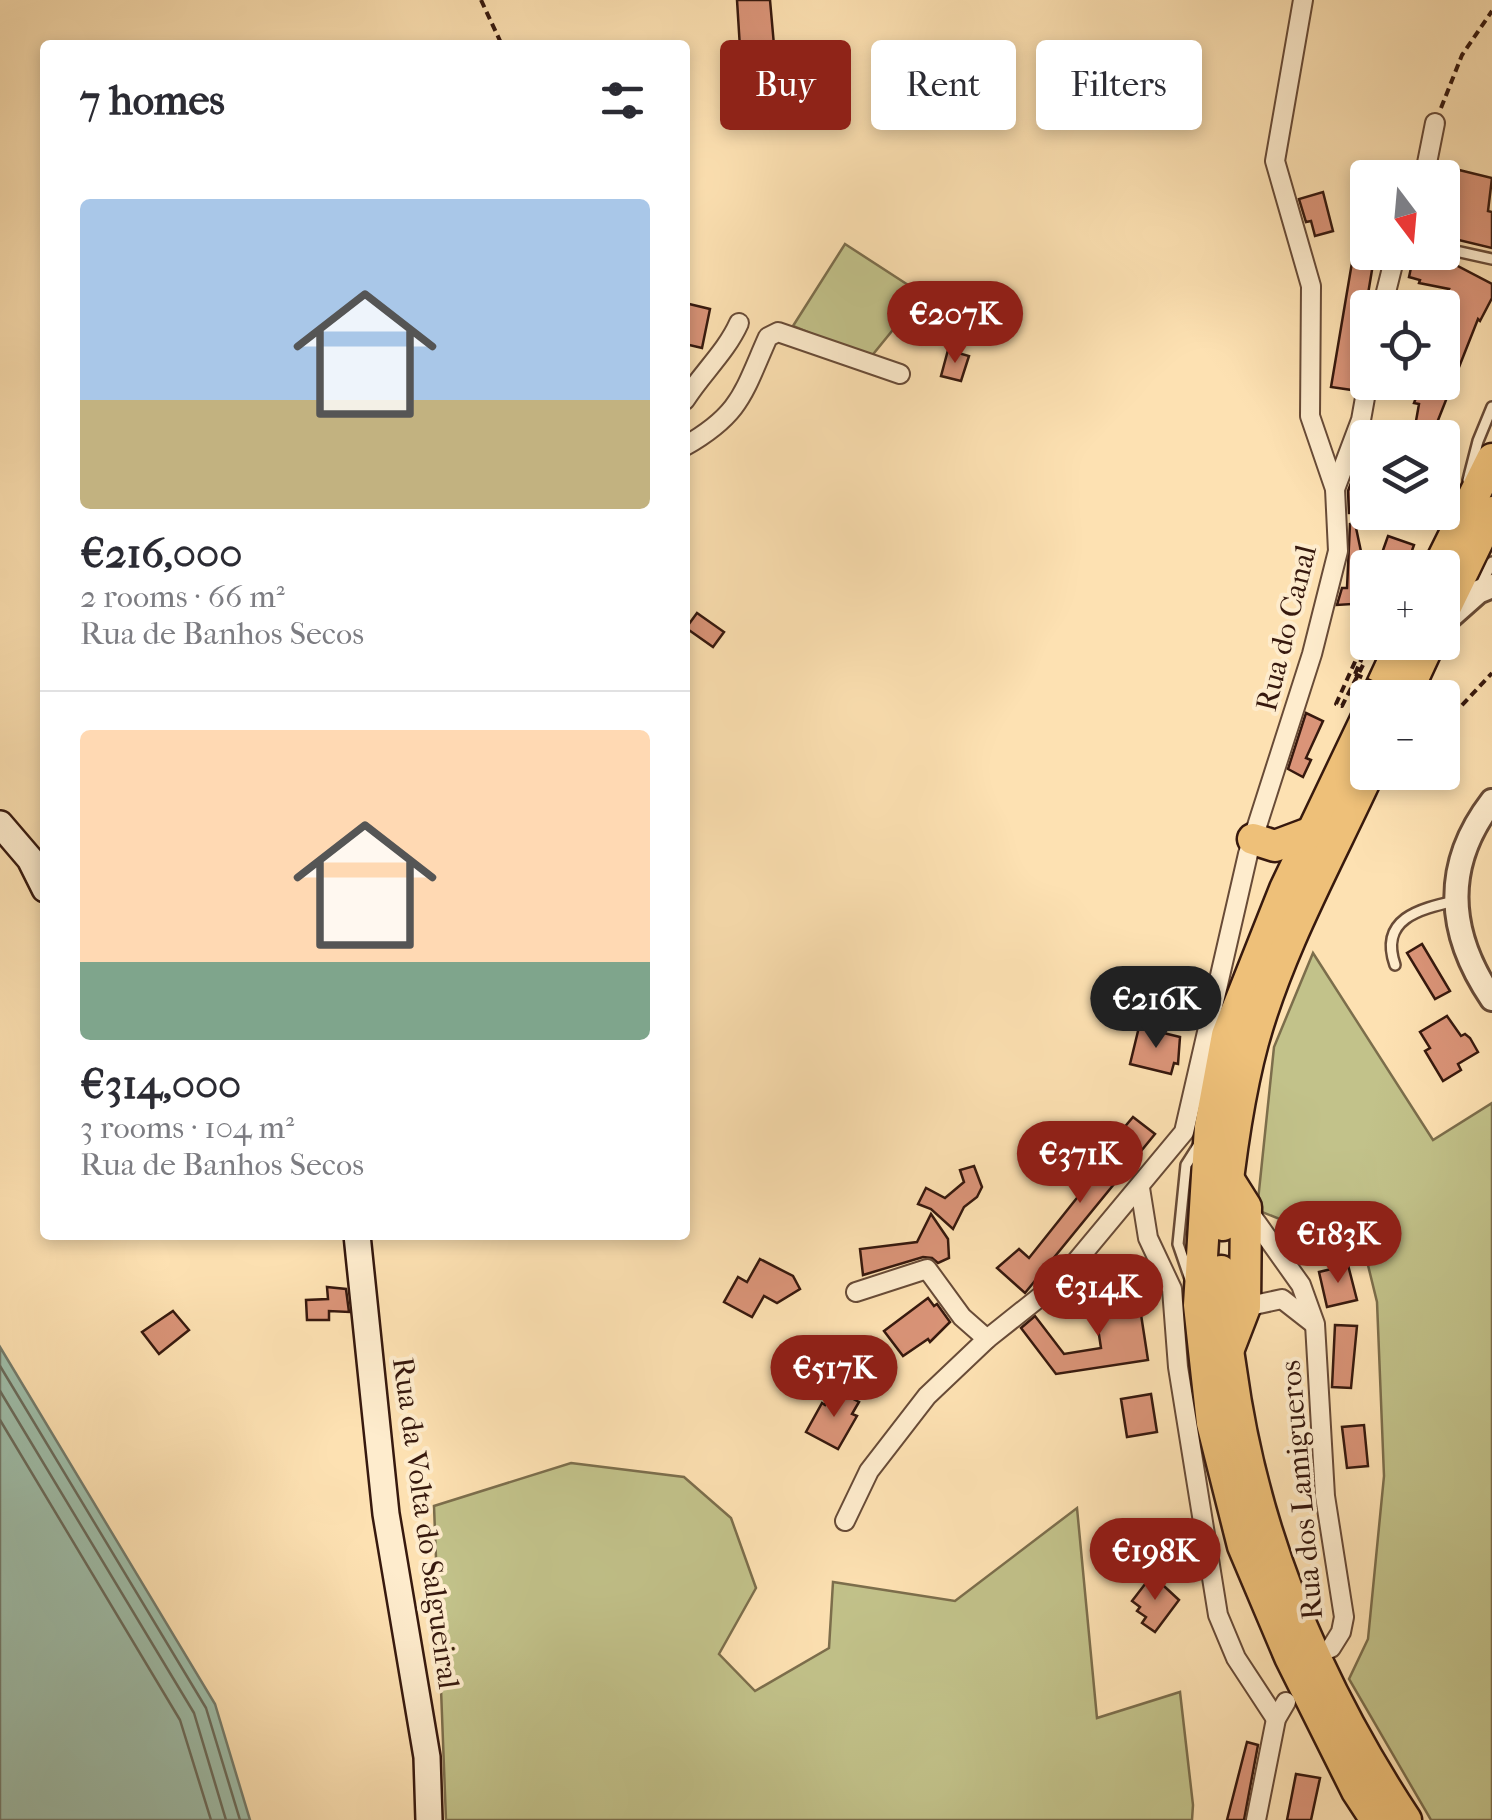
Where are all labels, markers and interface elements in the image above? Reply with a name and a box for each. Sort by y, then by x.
chip: Buy [720,40,851,130]
chip: Rent [871,40,1016,130]
chip: Filters [1036,40,1202,130]
icon: filters [595,73,650,128]
text: 7 homes [80,76,225,125]
north arrow [1350,160,1460,270]
map controls [1350,160,1460,790]
icon: home [275,264,455,444]
pin: €207K [885,281,1025,366]
button: locate [1350,290,1460,400]
text: €207K [909,295,1001,332]
button: layers [1350,420,1460,530]
text: €216,000 [80,529,242,578]
street label: Rua do Canal [1249,541,1324,715]
button: + [1350,550,1460,660]
text: 2 rooms · 66 m² [80,578,285,615]
text: Rua de Banhos Secos [80,615,364,652]
button: − [1350,680,1460,790]
icon: home [275,795,455,975]
pin: €216K [1086,966,1226,1051]
text: €216K [1112,980,1200,1017]
text: €314,000 [80,1060,241,1109]
text: 3 rooms · 104 m² [80,1109,294,1146]
pin: €371K [1010,1121,1150,1206]
text: €371K [1039,1135,1121,1172]
text: Rua de Banhos Secos [80,1146,364,1183]
pin: €183K [1268,1201,1408,1286]
text: €183K [1297,1215,1379,1252]
pin: €314K [1028,1254,1168,1339]
text: €314K [1055,1268,1141,1305]
pin: €517K [764,1335,904,1420]
text: €517K [793,1349,875,1386]
street label: Rua da Volta do Salgueiral [385,1355,466,1691]
street label: Rua dos Lamigueros [1273,1359,1330,1621]
pin: €198K [1085,1518,1225,1603]
text: €198K [1112,1532,1198,1569]

